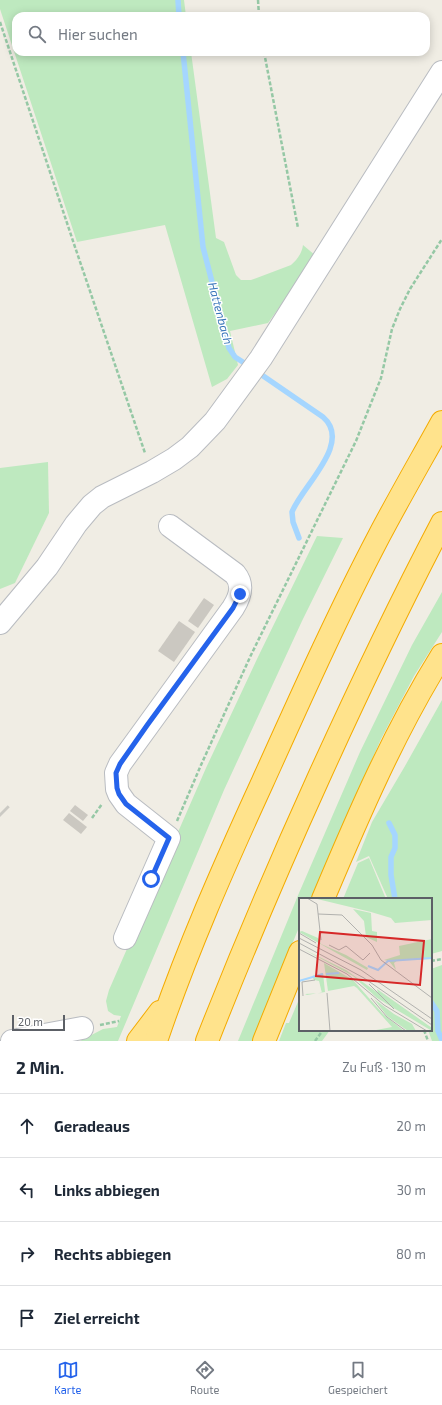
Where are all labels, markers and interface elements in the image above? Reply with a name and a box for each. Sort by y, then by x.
search box [12,12,430,56]
icon: search [26,23,48,45]
text: Hier suchen [58,25,138,43]
water label: Hattenbach [206,280,236,346]
route end [231,585,249,603]
route start [142,870,160,888]
inset map [299,898,432,1031]
scale bar [12,1013,65,1032]
text: 20 m [18,1015,43,1028]
text: 2 Min. [16,1057,64,1077]
text: Zu Fuß · 130 m [342,1059,426,1075]
icon: ahead [16,1115,38,1137]
text: Geradeaus [54,1117,130,1135]
text: 20 m [397,1118,426,1134]
icon: left [16,1179,38,1201]
text: Links abbiegen [54,1181,160,1199]
text: 30 m [397,1182,426,1198]
icon: right [16,1243,38,1265]
text: Rechts abbiegen [54,1245,171,1263]
text: 80 m [396,1246,426,1262]
icon: arrive [16,1307,38,1329]
text: Ziel erreicht [54,1309,140,1327]
tab: Karte [54,1359,81,1396]
tab: Route [190,1359,219,1396]
tab: Gespeichert [328,1359,388,1396]

